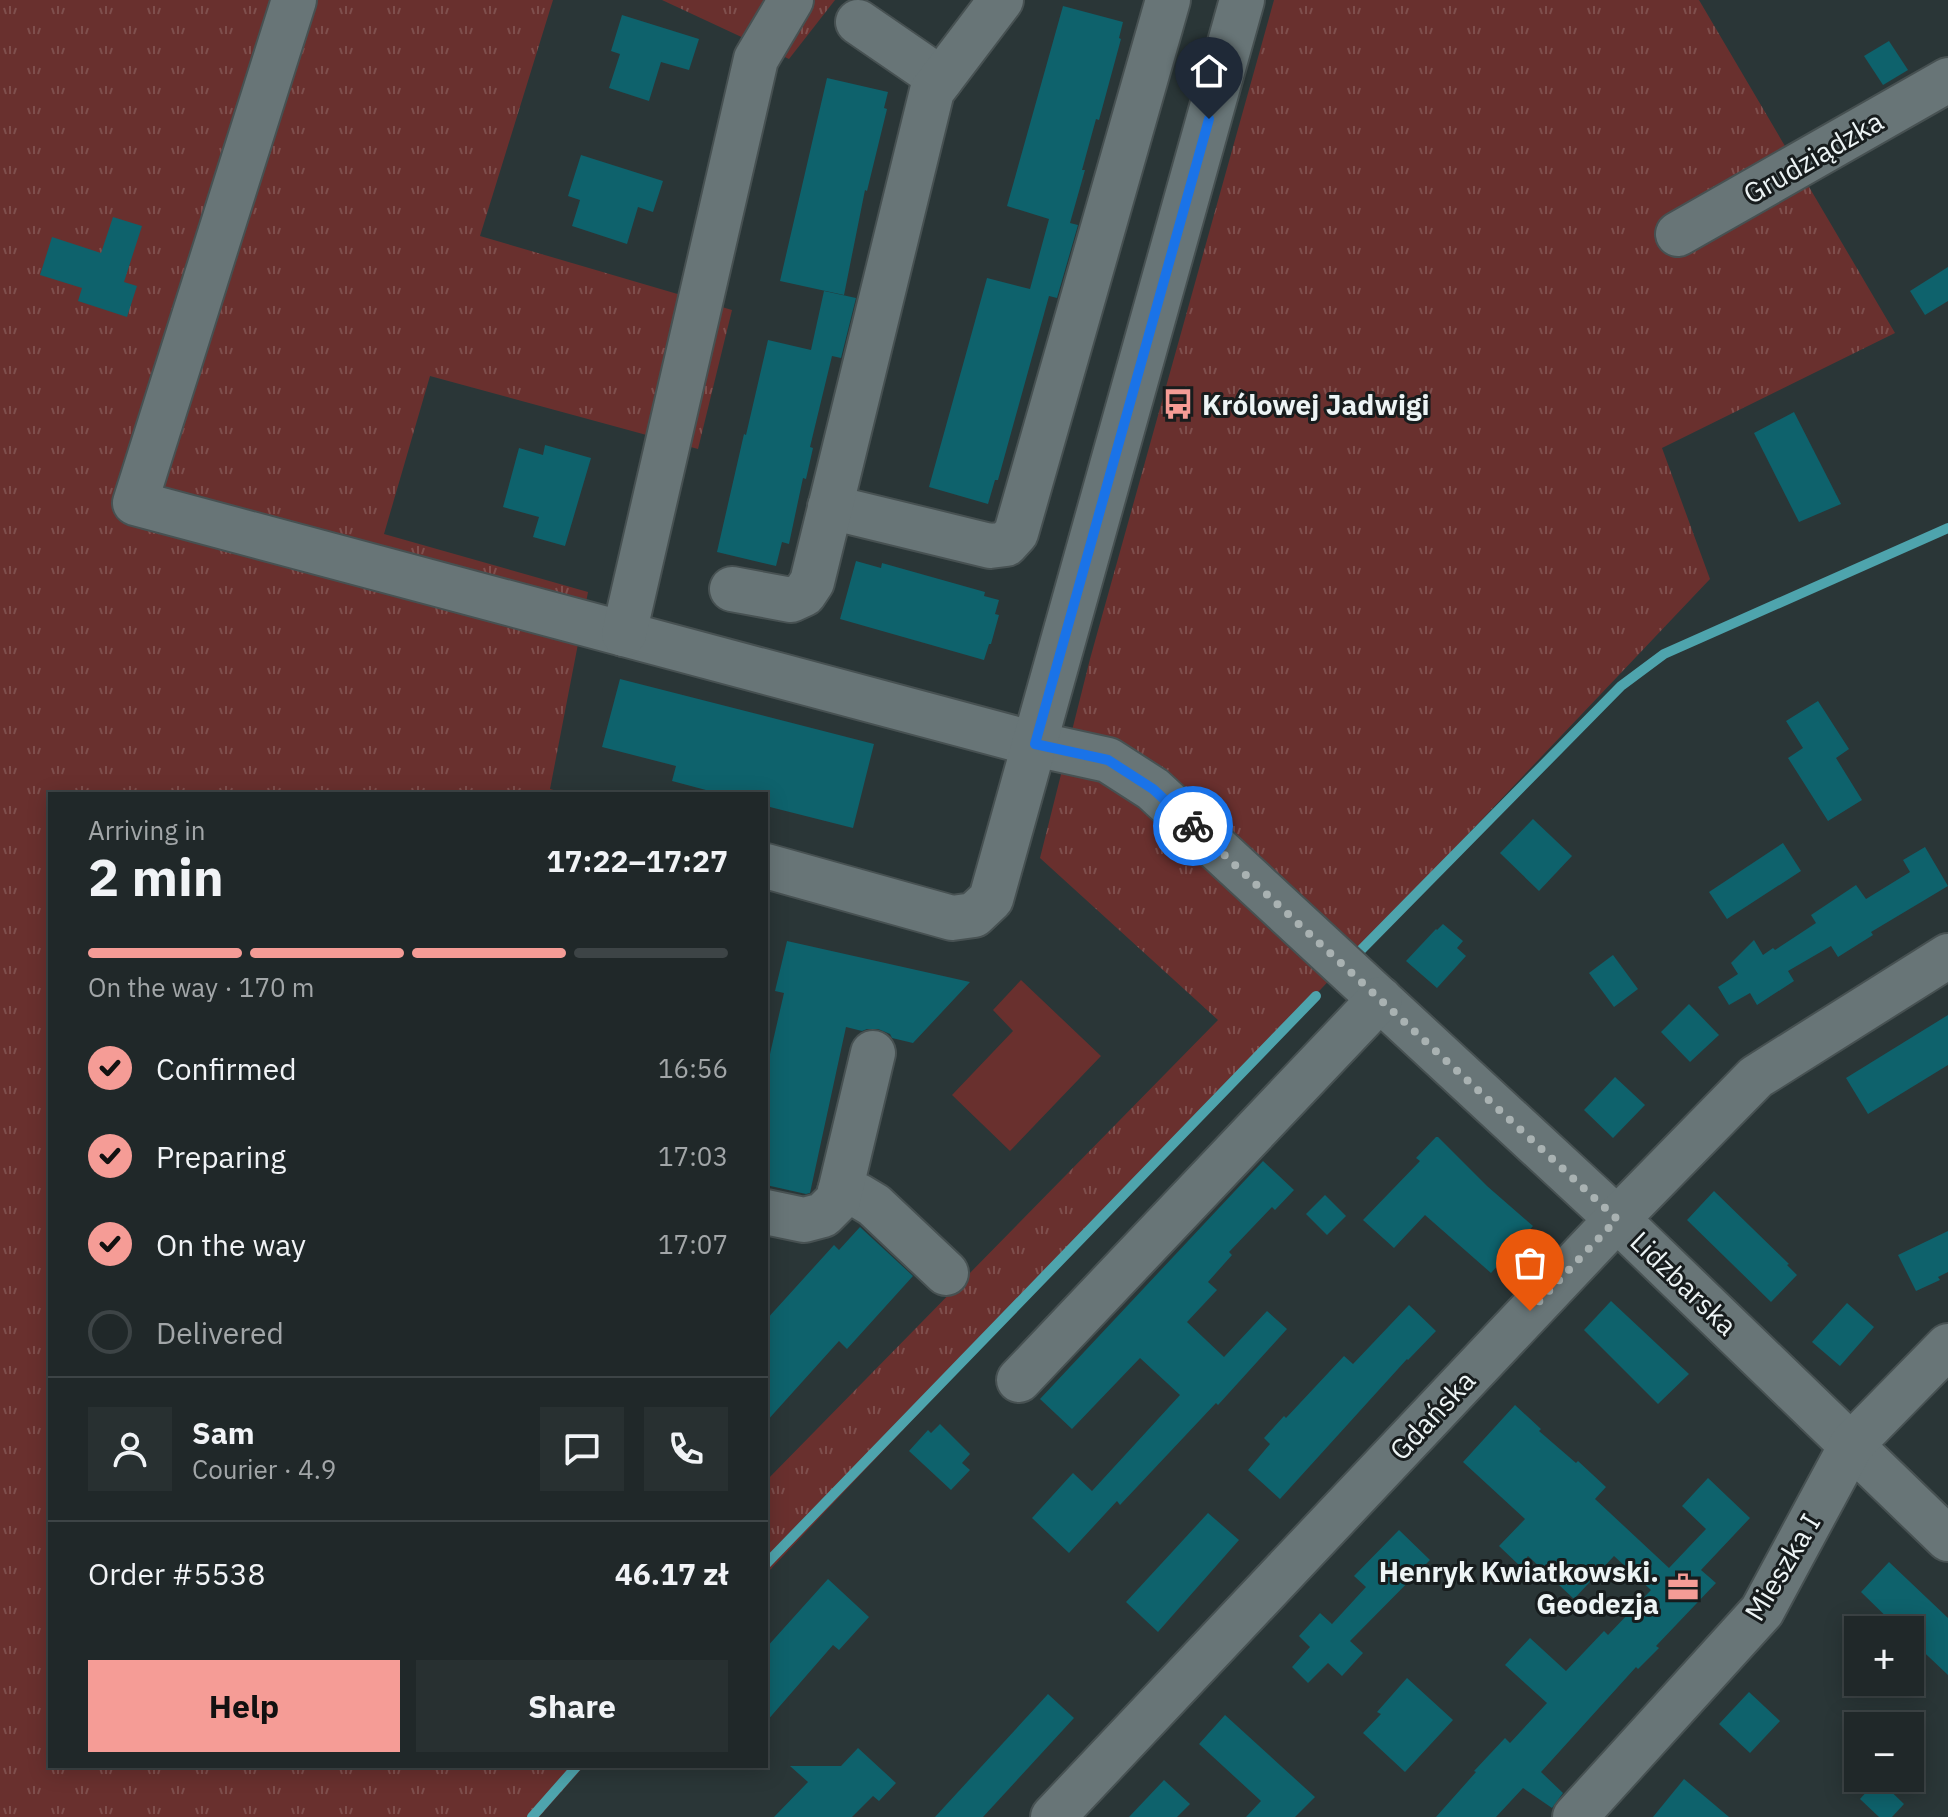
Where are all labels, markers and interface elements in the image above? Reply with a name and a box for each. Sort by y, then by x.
pin [1175,37,1243,119]
icon: home [1187,49,1231,93]
street label: Grudziądzka [1736,102,1890,212]
place label: Królowej Jadwigi [1202,386,1429,423]
bus stop icon: Królowej Jadwigi [1161,387,1195,421]
courier [1153,786,1233,866]
icon: bike [1171,804,1215,848]
text: Arriving in [88,813,205,847]
text: 17:22–17:27 [547,841,728,880]
text: 2 min [88,843,224,910]
text: On the way · 170 m [88,970,314,1004]
icon: check [88,1046,132,1090]
text: Confirmed [156,1049,297,1088]
text: 16:56 [658,1051,728,1085]
icon: check [88,1134,132,1178]
text: Preparing [156,1137,286,1176]
text: 17:03 [658,1139,728,1173]
icon: check [88,1222,132,1266]
street label: Lidzbarska [1623,1223,1745,1343]
text: On the way [156,1225,306,1264]
text: 17:07 [658,1227,728,1261]
pin [1496,1229,1564,1311]
icon: bag [1508,1241,1552,1285]
text: Delivered [156,1313,284,1352]
street label: Gdańska [1381,1362,1483,1468]
button: person [88,1407,172,1491]
button: chat [540,1407,624,1491]
button: phone [644,1407,728,1491]
text: Sam [192,1413,255,1452]
text: Courier · 4.9 [192,1452,336,1486]
street label: Mieszka I [1736,1507,1828,1627]
place label: Henryk Kwiatkowski. Geodezja [1379,1553,1659,1622]
text: Order #5538 [88,1554,265,1593]
text: 46.17 zł [615,1554,728,1593]
office icon: Henryk Kwiatkowski. Geodezja [1666,1570,1700,1604]
map controls [1844,1616,1924,1792]
button: + [1844,1616,1924,1696]
button: Help [88,1660,400,1752]
button: Share [416,1660,728,1752]
button: − [1844,1712,1924,1792]

